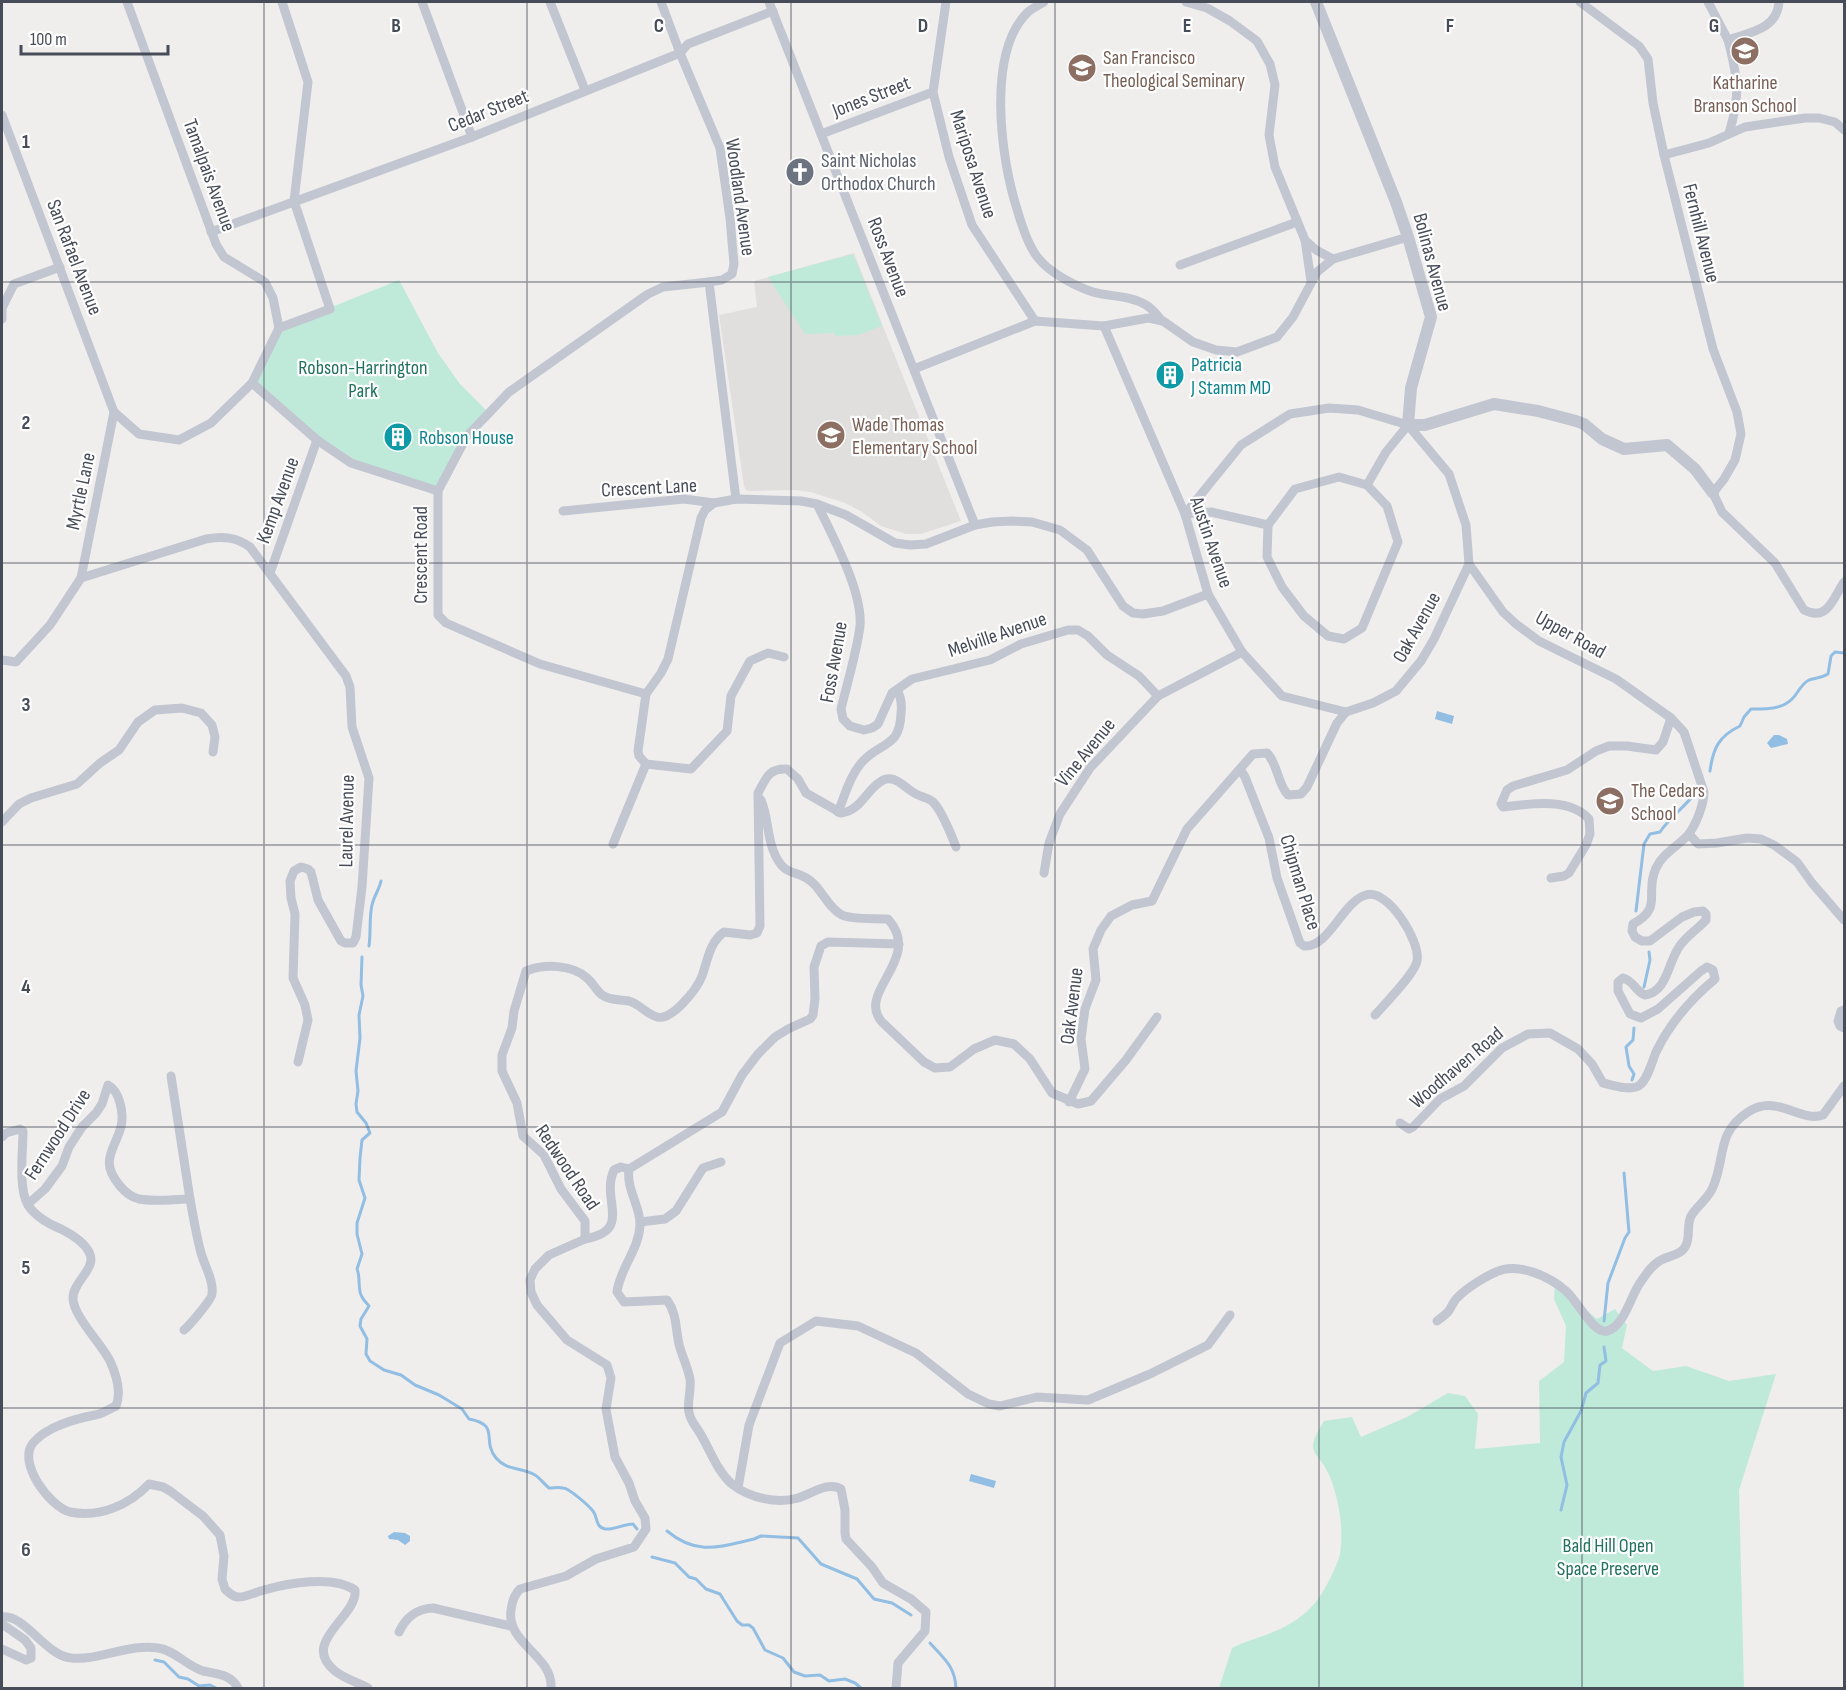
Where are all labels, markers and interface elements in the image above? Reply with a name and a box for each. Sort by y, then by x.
text: B [391,14,401,38]
text: C [654,14,664,38]
text: D [918,14,928,38]
text: E [1183,14,1191,38]
text: F [1446,14,1454,38]
text: G [1709,14,1719,38]
scale bar [21,18,168,56]
text: 100 m [30,29,67,50]
school or university icon: Katharine Branson School [1729,35,1761,67]
place label: San Francisco Theological Seminary [1103,46,1245,93]
school or university icon: San Francisco Theological Seminary [1066,52,1098,84]
street label: Jones Street [828,71,914,123]
place label: Katharine Branson School [1693,71,1797,118]
street label: Cedar Street [445,84,532,138]
street label: Mariposa Avenue [944,107,1002,222]
street label: Tamalpais Avenue [178,116,240,235]
text: 1 [22,130,30,154]
street label: Woodland Avenue [720,137,760,257]
place label: Saint Nicholas Orthodox Church [821,149,936,196]
church icon: Saint Nicholas Orthodox Church [784,156,816,188]
street label: Fernhill Avenue [1677,181,1725,285]
street label: San Rafael Avenue [41,196,107,319]
street label: Bolinas Avenue [1407,211,1457,314]
street label: Ross Avenue [862,214,914,301]
place label: Patricia J Stamm MD [1190,353,1271,400]
park label: Robson-Harrington Park [298,356,428,403]
building icon: Patricia J Stamm MD [1154,359,1186,391]
text: 2 [22,411,30,435]
place label: Wade Thomas Elementary School [852,413,978,460]
school or university icon: Wade Thomas Elementary School [815,419,847,451]
building icon: Robson House [382,421,414,453]
place label: Robson House [419,426,514,450]
street label: Myrtle Lane [61,450,101,532]
street label: Kemp Avenue [251,454,305,547]
street label: Crescent Lane [601,474,698,502]
street label: Austin Avenue [1184,493,1238,591]
street label: Crescent Road [409,506,433,604]
street label: Oak Avenue [1388,588,1446,667]
street label: Upper Road [1531,606,1610,664]
street label: Melville Avenue [945,607,1050,663]
street label: Foss Avenue [815,620,853,705]
text: 3 [22,693,31,717]
street label: Vine Avenue [1051,713,1121,792]
street label: Laurel Avenue [334,774,360,868]
place label: The Cedars School [1631,779,1705,826]
school or university icon: The Cedars School [1594,785,1626,817]
street label: Chipman Place [1274,832,1326,933]
street label: Oak Avenue [1055,966,1089,1046]
text: 4 [21,975,31,999]
street label: Woodhaven Road [1405,1022,1508,1114]
street label: Fernwood Drive [20,1084,96,1185]
street label: Redwood Road [530,1120,605,1215]
text: 5 [22,1256,31,1280]
park label: Bald Hill Open Space Preserve [1557,1534,1659,1581]
text: 6 [21,1538,31,1562]

